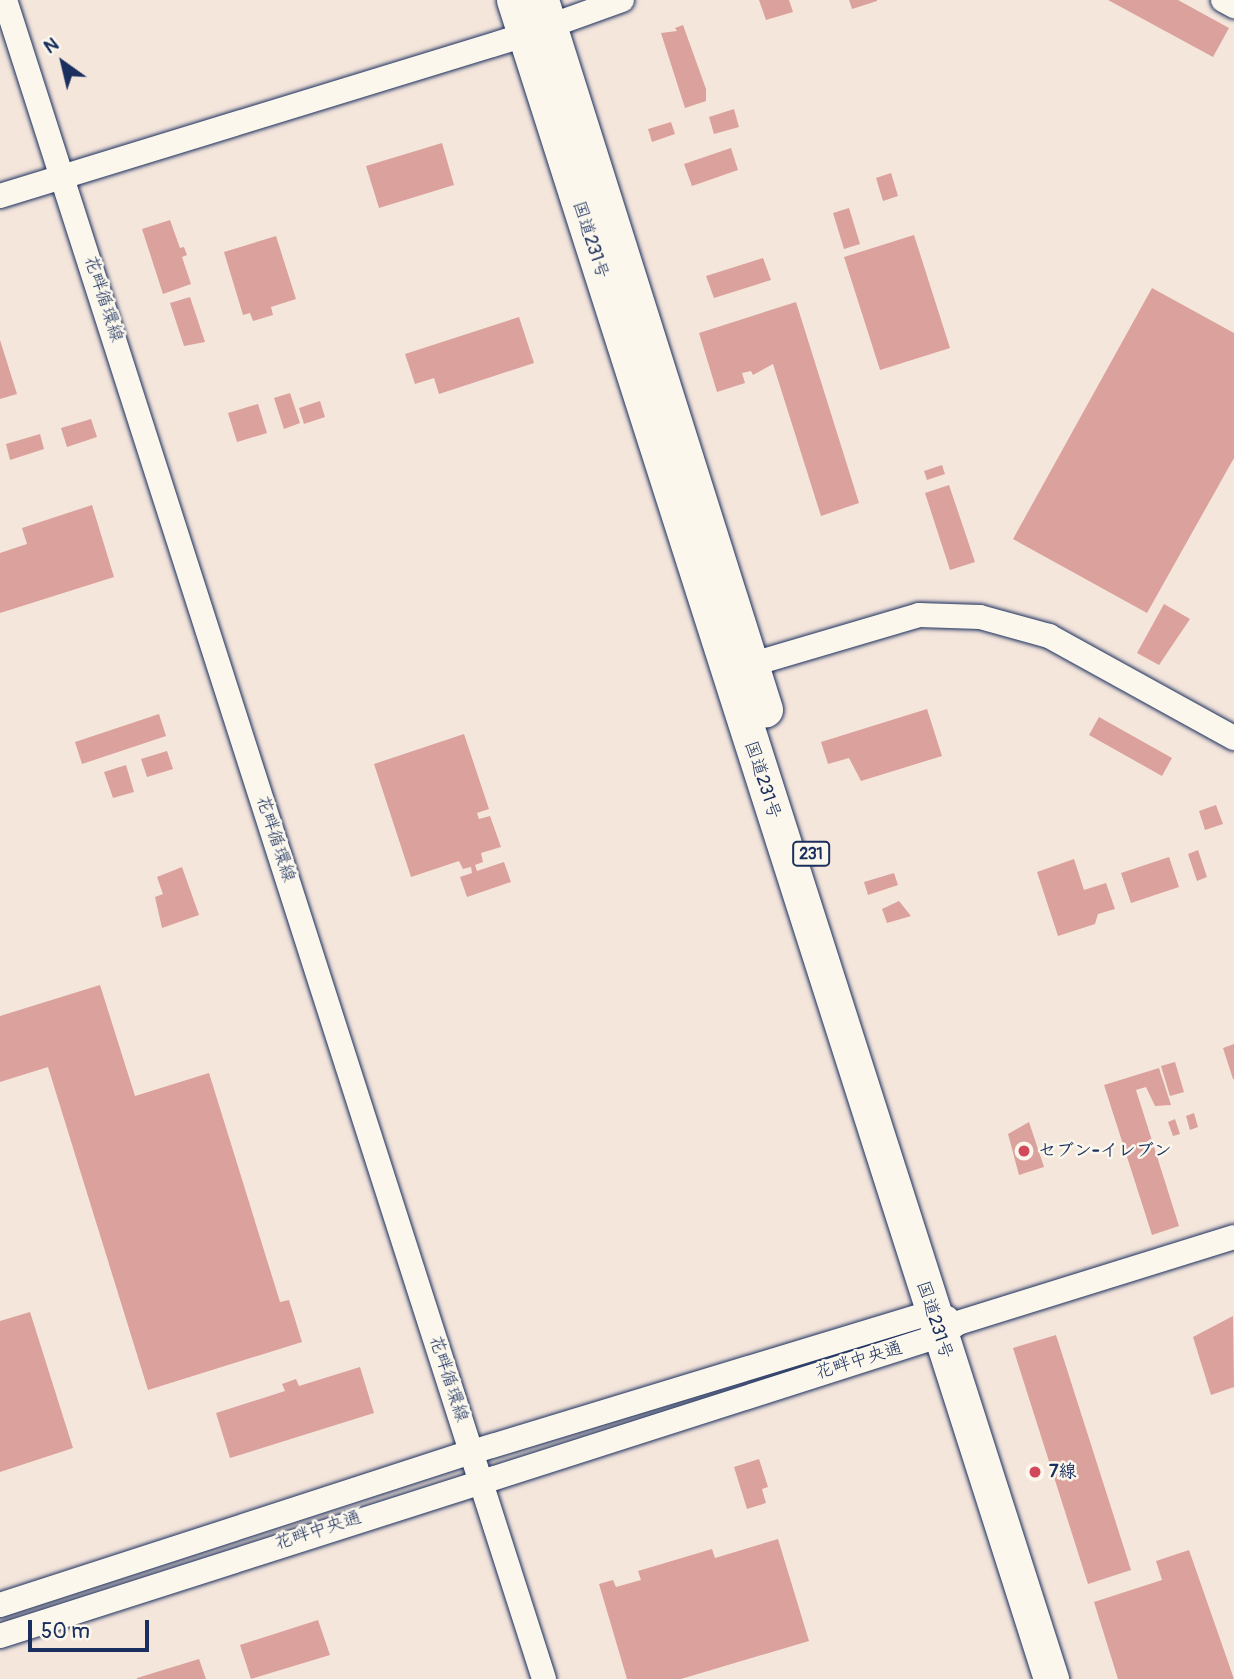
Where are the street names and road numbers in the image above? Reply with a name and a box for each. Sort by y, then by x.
street label: 国道231号 [567,198,613,282]
street label: 花畔循環線 [79,253,127,345]
street label: 国道231号 [739,738,785,822]
street label: 花畔循環線 [251,793,299,885]
road number: 231 [792,842,830,866]
street label: 国道231号 [911,1278,957,1362]
street label: 花畔循環線 [424,1333,472,1425]
street label: 花畔中央通 [813,1338,905,1384]
street label: 花畔中央通 [272,1507,364,1555]

